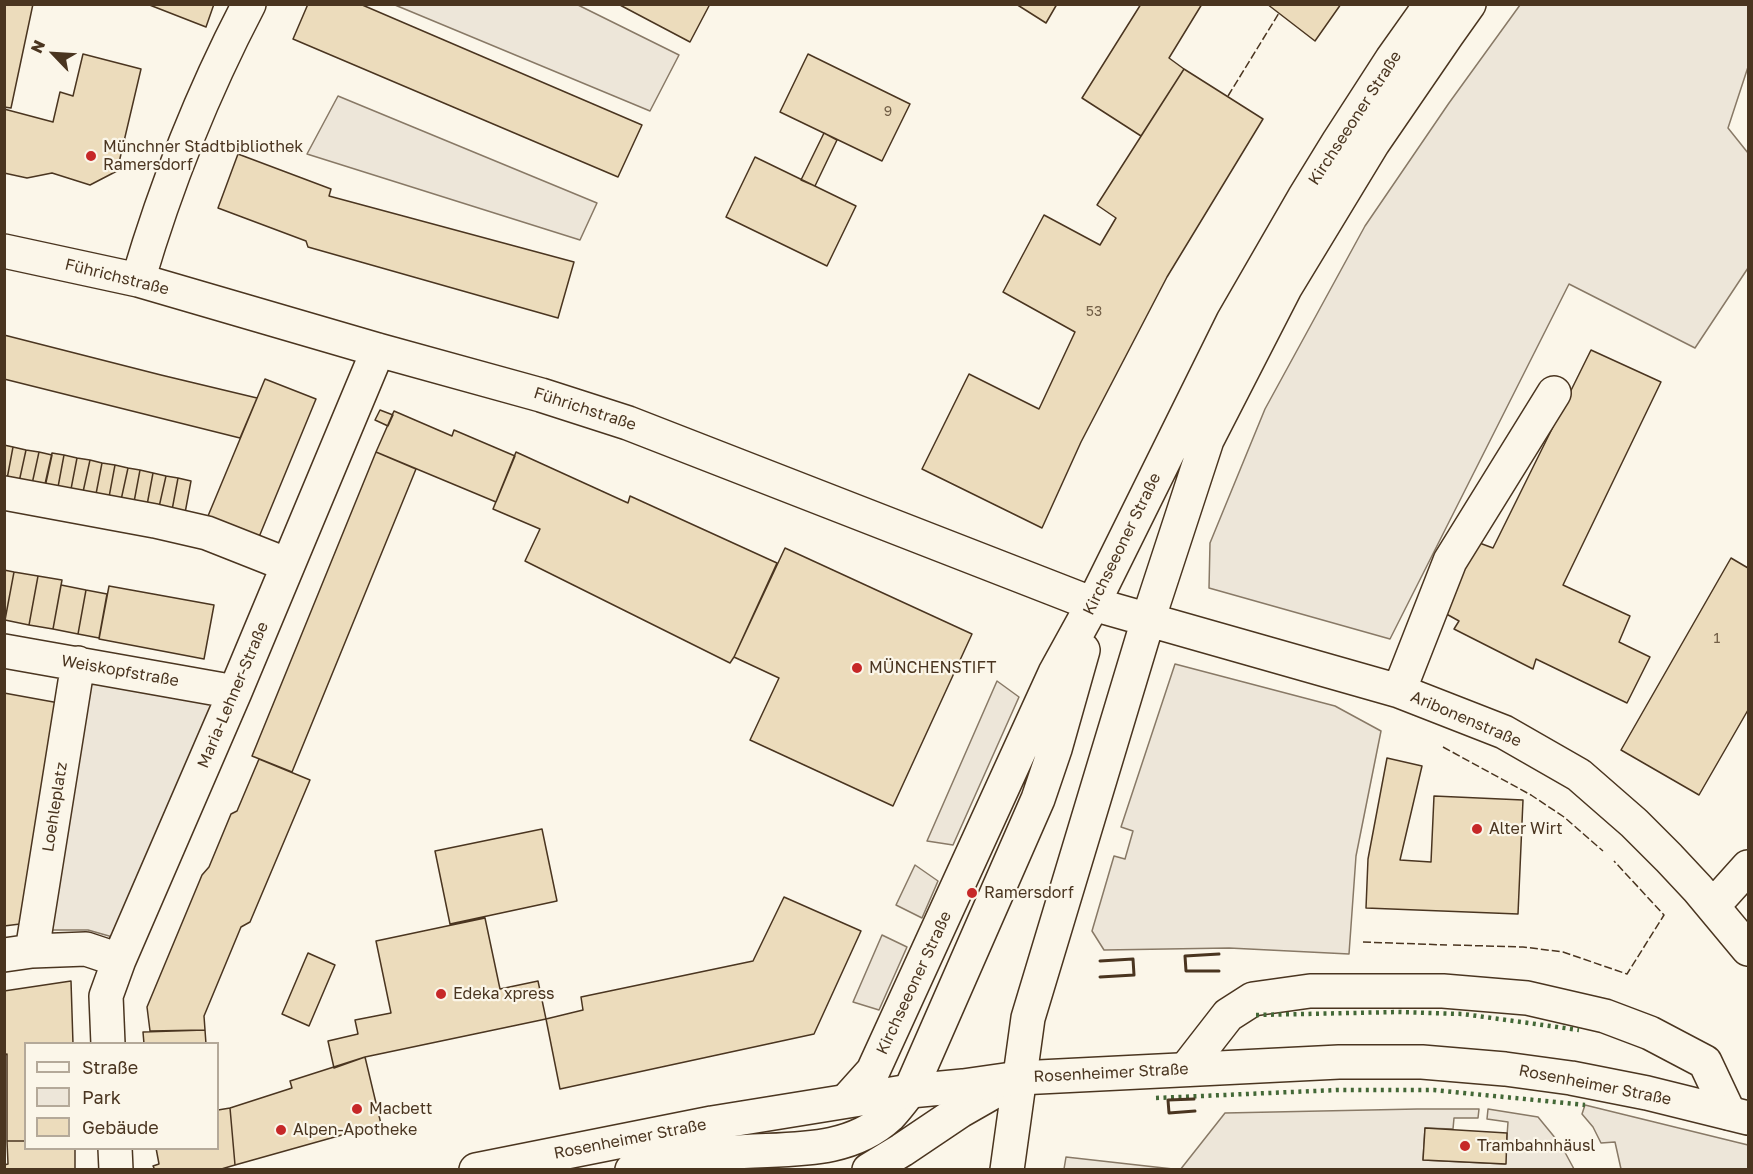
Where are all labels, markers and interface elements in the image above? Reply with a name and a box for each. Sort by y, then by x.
north arrow [24,24,84,84]
text: N [26,37,49,56]
street label: Kirchseeoner Straße [1304,47,1406,189]
house number: 9 [884,104,892,120]
place label: Münchner Stadtbibliothek Ramersdorf [103,137,303,175]
marker: Münchner Stadtbibliothek Ramersdorf [84,149,98,163]
street label: Führichstraße [63,255,171,299]
house number: 53 [1086,304,1102,320]
street label: Führichstraße [531,383,639,435]
street label: Kirchseeoner Straße [1079,470,1165,618]
street label: Maria-Lehner-Straße [193,619,273,771]
house number: 1 [1714,631,1720,647]
street label: Weiskopfstraße [60,651,180,691]
place label: MÜNCHENSTIFT [869,658,996,678]
marker: MÜNCHENSTIFT [850,661,864,675]
street label: Aribonenstraße [1408,687,1524,751]
street label: Loehleplatz [38,761,72,853]
place label: Alter Wirt [1489,819,1563,839]
marker: Alter Wirt [1470,822,1484,836]
place label: Ramersdorf [984,883,1074,903]
marker: Ramersdorf [965,886,979,900]
street label: Kirchseeoner Straße [872,908,956,1058]
place label: Edeka xpress [453,984,555,1004]
marker: Edeka xpress [434,987,448,1001]
legend [24,1042,219,1150]
text: Straße [82,1056,138,1078]
street label: Rosenheimer Straße [1033,1059,1189,1087]
street label: Rosenheimer Straße [1517,1061,1673,1109]
text: Park [82,1086,121,1108]
place label: Macbett [369,1099,432,1119]
marker: Macbett [350,1102,364,1116]
street label: Rosenheimer Straße [552,1115,708,1163]
text: Gebäude [82,1116,159,1138]
place label: Alpen-Apotheke [293,1120,417,1140]
marker: Alpen-Apotheke [274,1123,288,1137]
place label: Trambahnhäusl [1477,1136,1595,1156]
marker: Trambahnhäusl [1458,1139,1472,1153]

